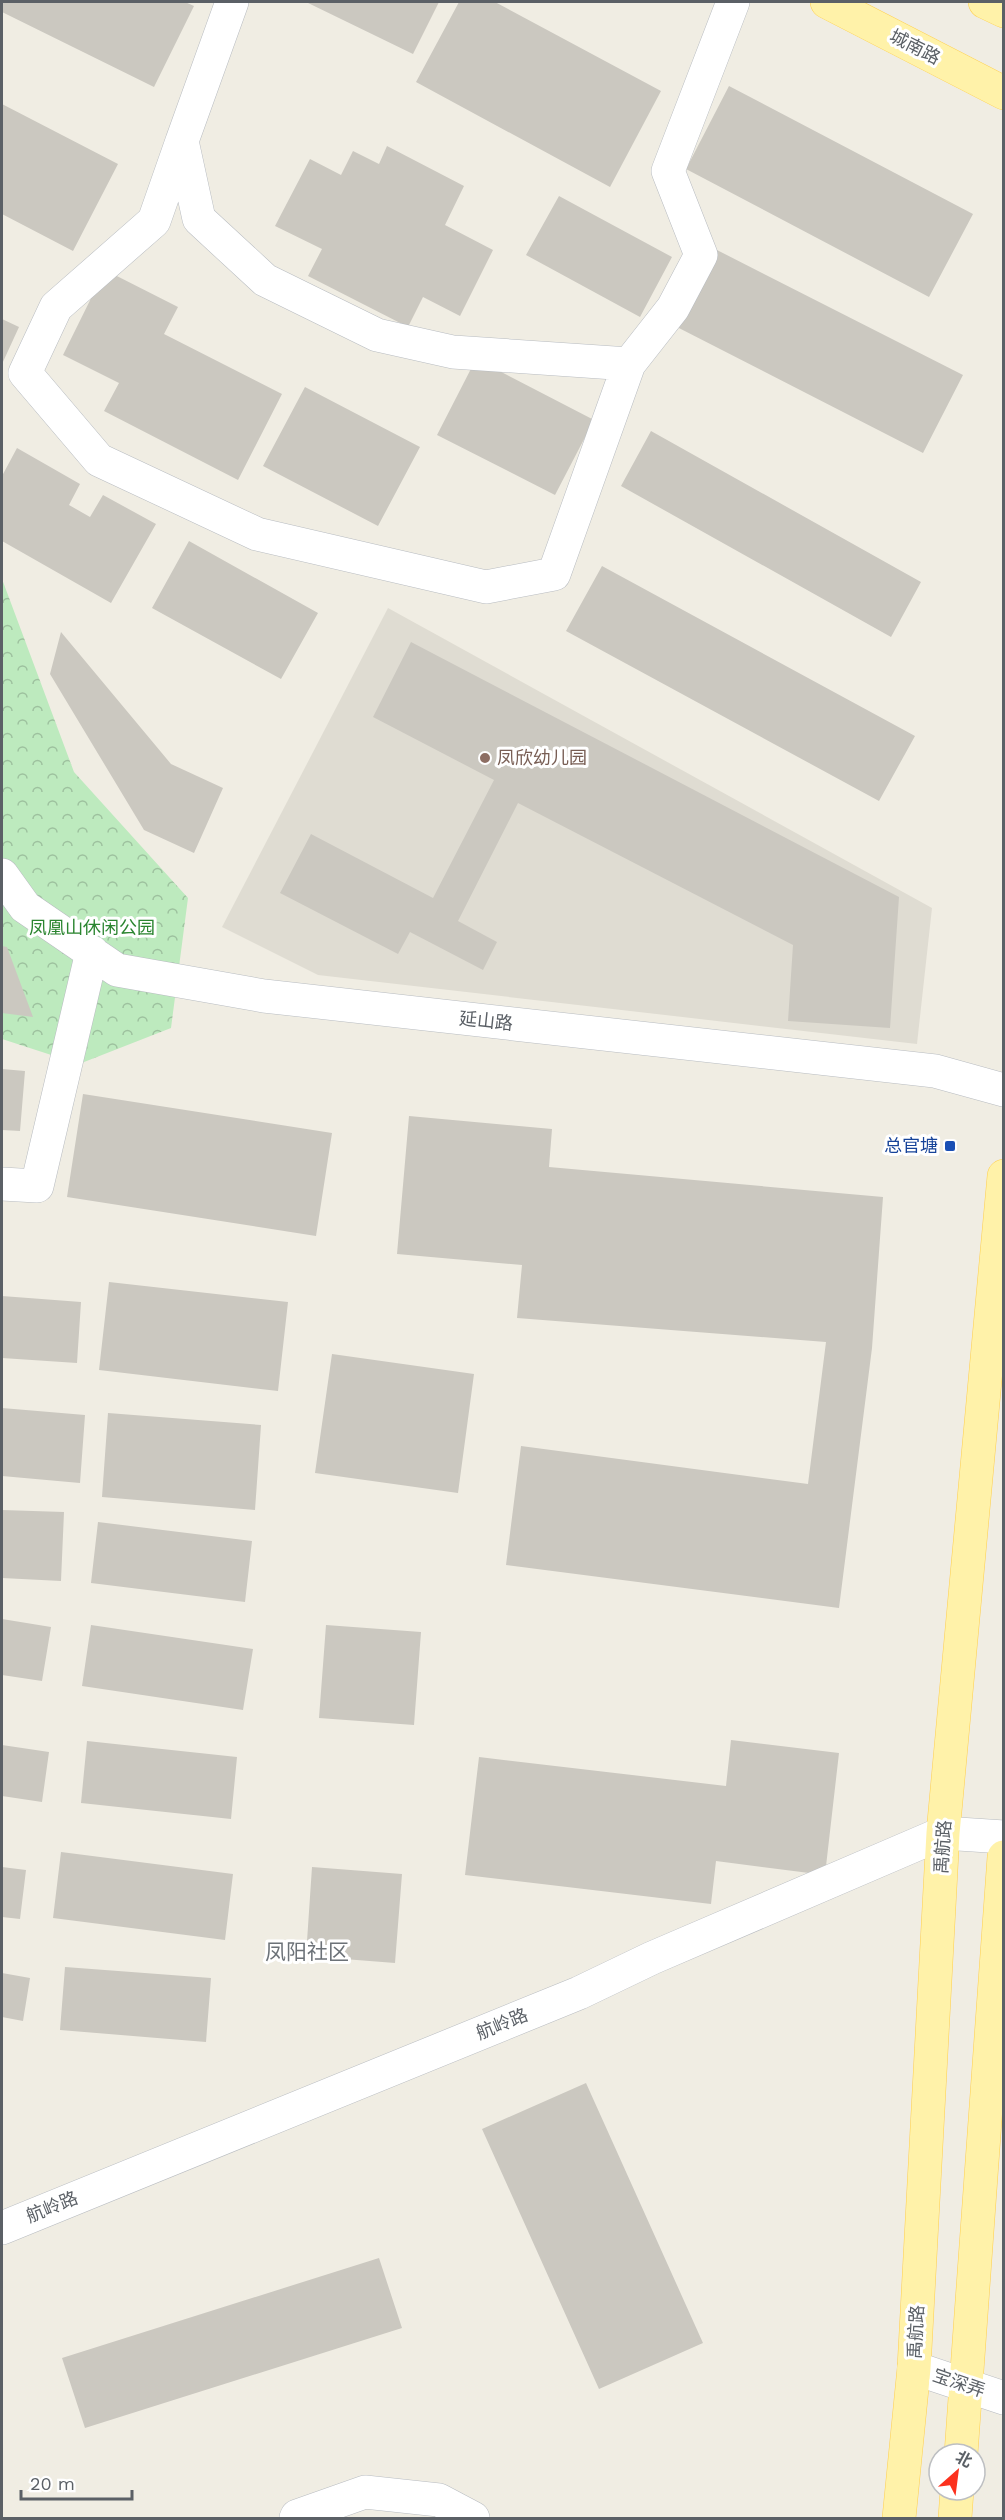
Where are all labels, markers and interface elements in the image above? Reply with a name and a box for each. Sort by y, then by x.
street label: 城南路 [886,25,944,68]
place label: 凤欣幼儿园 [497,747,587,768]
marker: 凤欣幼儿园 [478,751,492,765]
park label: 凤凰山休闲公园 [29,917,155,938]
street label: 延山路 [458,1007,514,1034]
place label: 总官塘 [884,1135,938,1156]
marker: 总官塘 [943,1139,957,1153]
street label: 禹航路 [930,1819,955,1875]
district label: 凤阳社区 [265,1939,349,1964]
street label: 航岭路 [473,2004,531,2043]
street label: 航岭路 [23,2187,81,2226]
street label: 禹航路 [904,2304,927,2359]
street label: 宝深弄 [930,2364,988,2401]
north arrow [927,2442,987,2502]
text: 北 [952,2447,975,2471]
scale bar [21,2463,132,2501]
text: 20 m [30,2473,75,2494]

